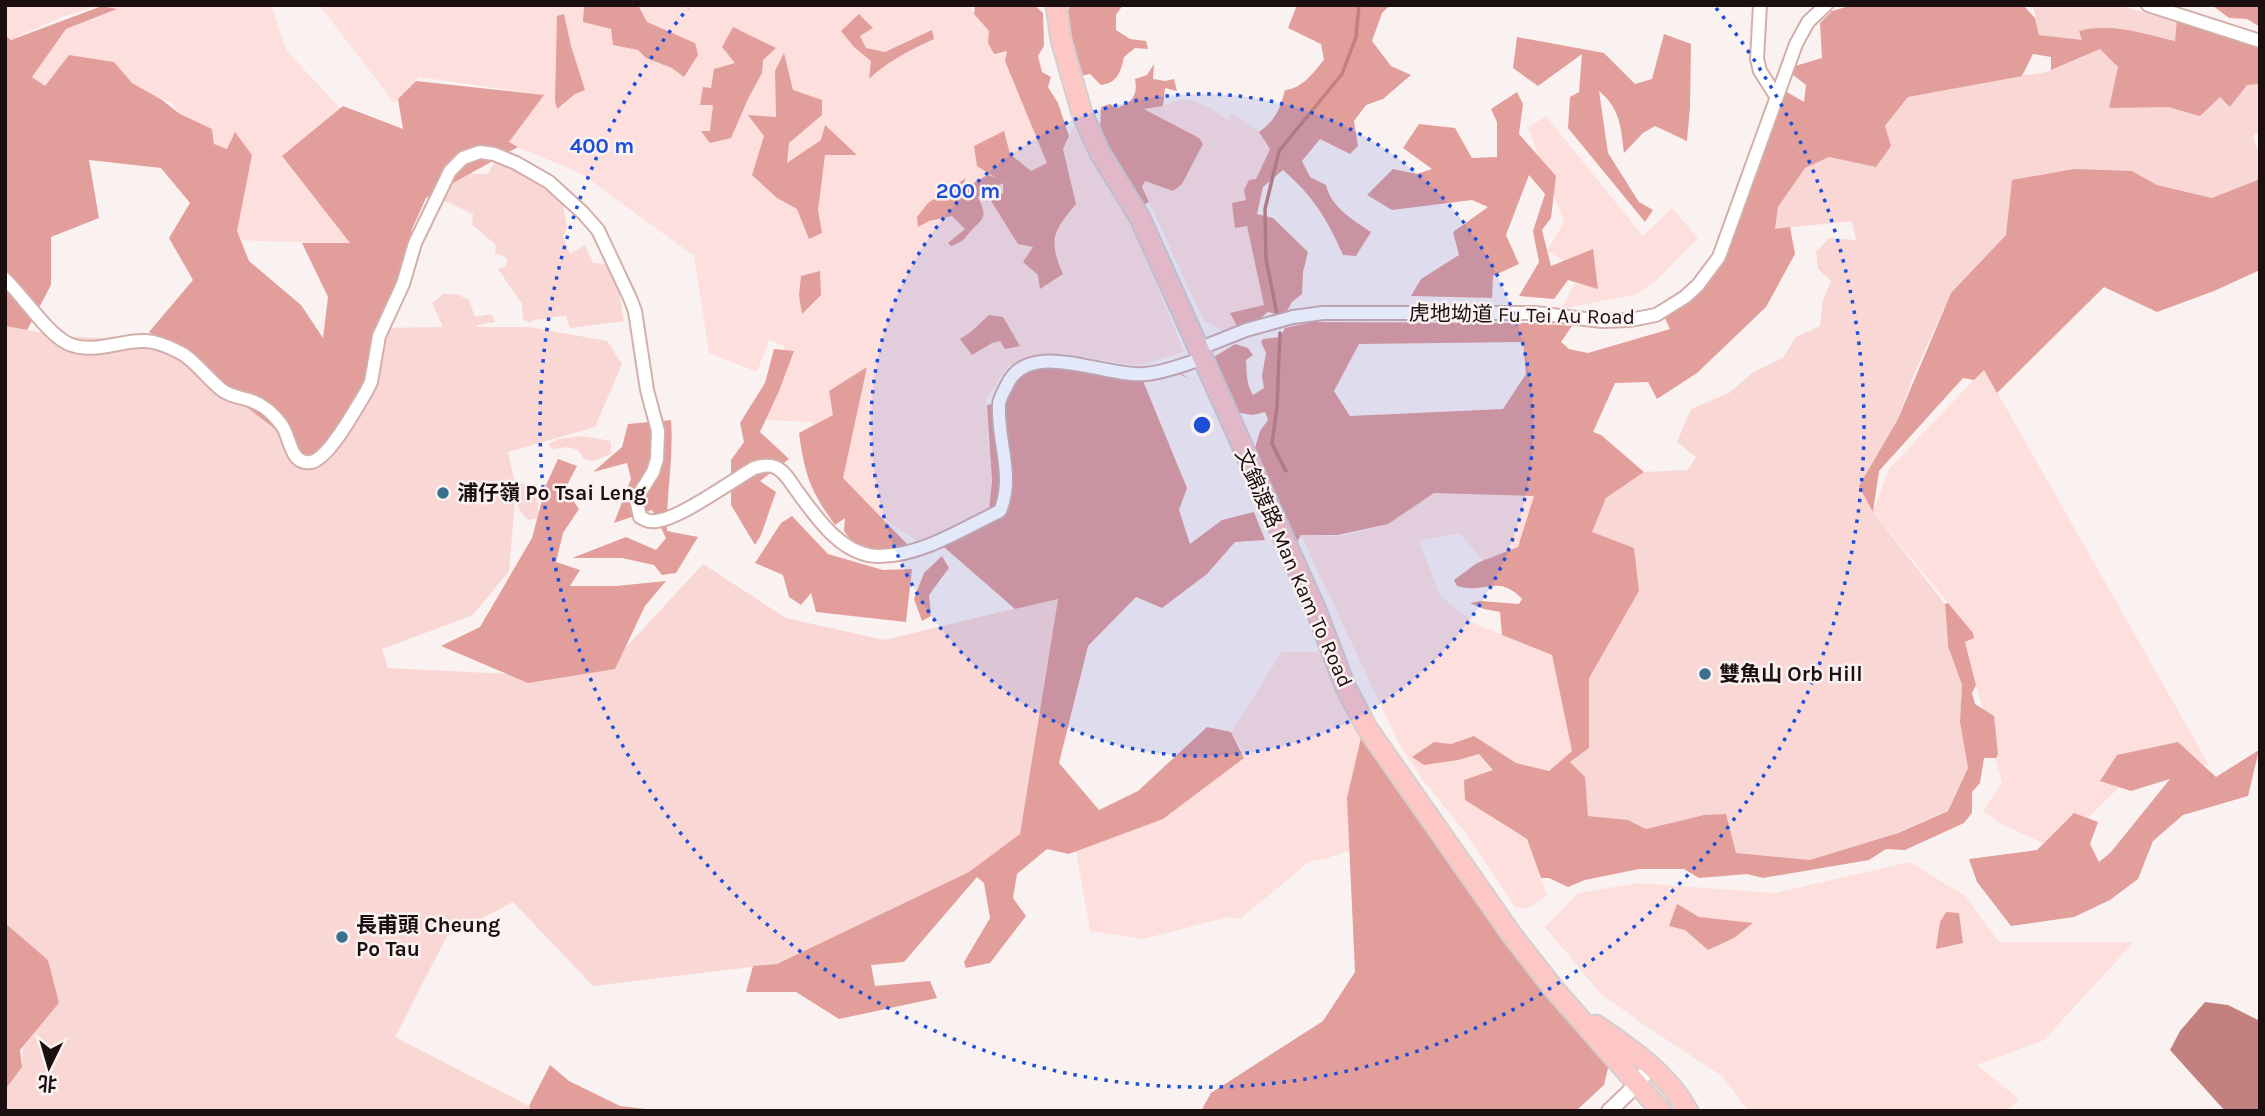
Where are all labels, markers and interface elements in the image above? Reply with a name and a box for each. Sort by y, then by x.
text: 400 m [570,134,634,158]
text: 200 m [936,179,1000,203]
street label: 虎地坳道 Fu Tei Au Road [1409,301,1635,329]
centre of rings [1190,413,1214,437]
street label: 文錦渡路 Man Kam To Road [1230,445,1358,691]
place label: 浦仔嶺 Po Tsai Leng [457,481,646,505]
marker: 浦仔嶺 Po Tsai Leng [435,485,451,501]
place label: 雙魚山 Orb Hill [1719,662,1863,686]
marker: 雙魚山 Orb Hill [1697,666,1713,682]
place label: 長甫頭 Cheung Po Tau [356,913,500,961]
marker: 長甫頭 Cheung Po Tau [334,929,350,945]
north arrow [14,1032,84,1102]
text: 北 [37,1071,58,1095]

